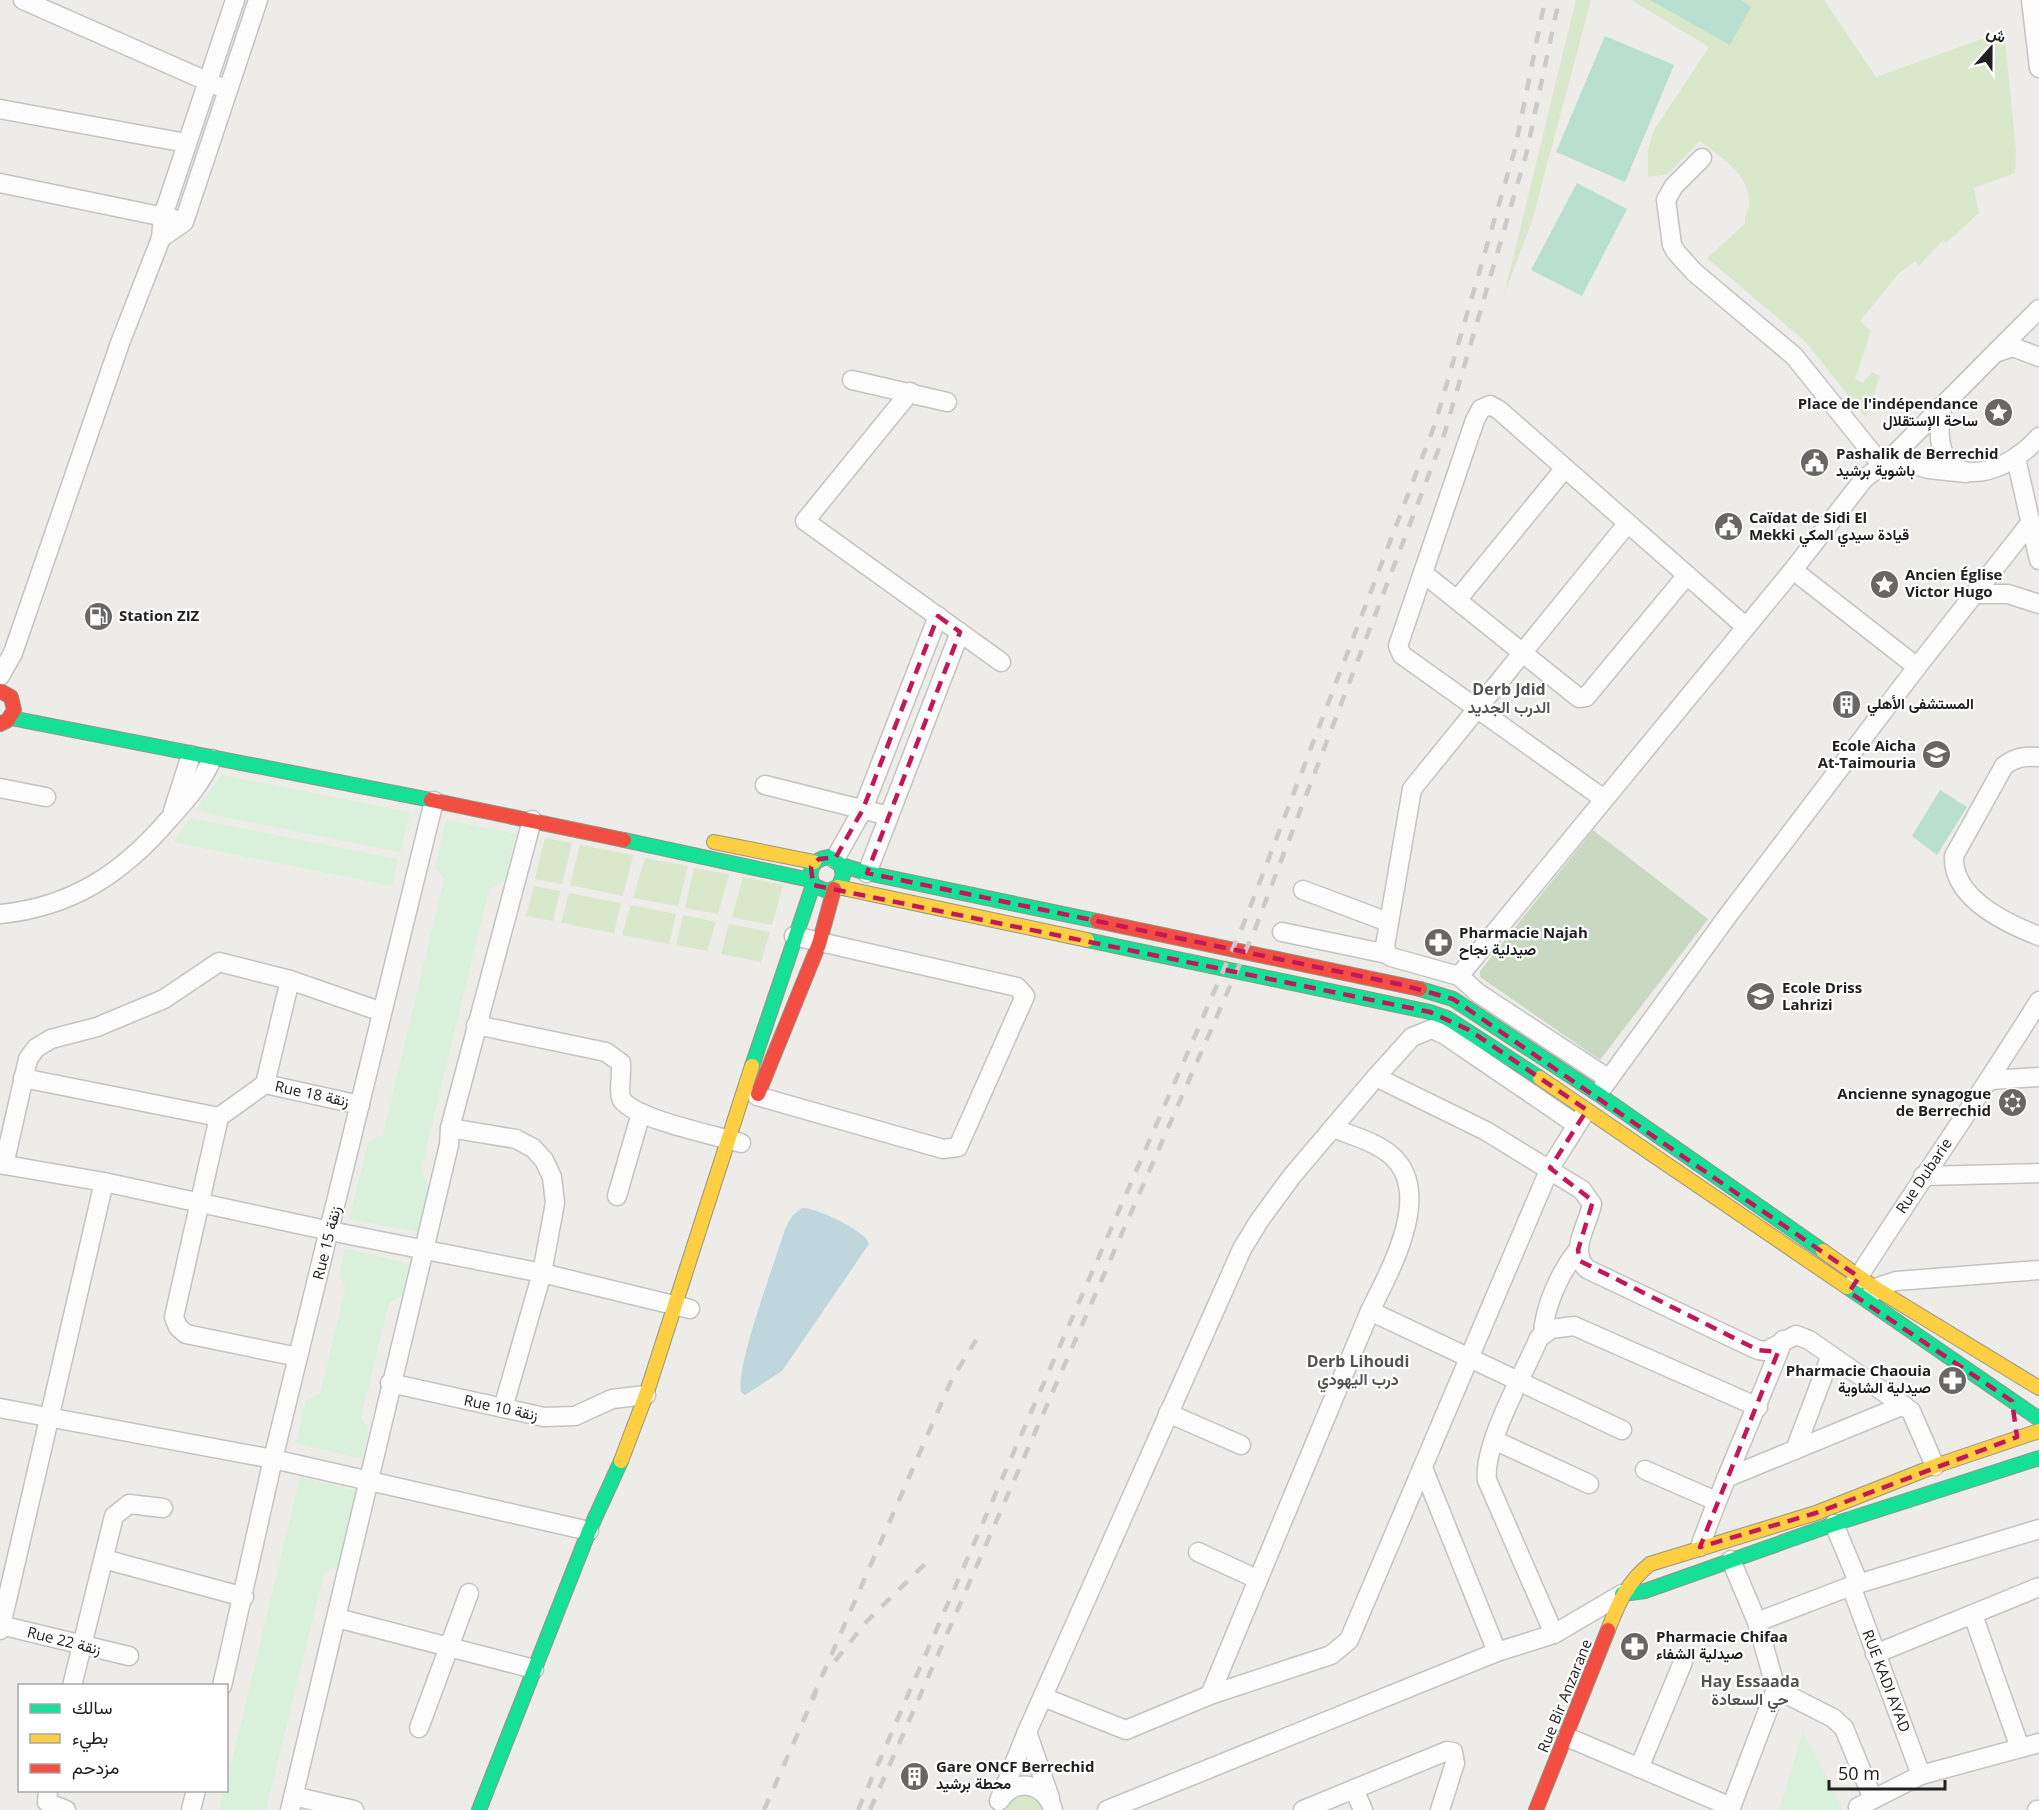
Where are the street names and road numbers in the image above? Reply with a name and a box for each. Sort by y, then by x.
street label: Rue 18 زنقة [273,1075,351,1111]
street label: Rue Dubarie [1891,1134,1956,1217]
street label: Rue 15 زنقة [307,1204,345,1282]
street label: Rue 10 زنقة [462,1389,540,1425]
street label: Rue 22 زنقة [25,1621,103,1659]
street label: RUE KADI AYAD [1858,1626,1916,1735]
street label: Rue Bir Anzarane [1532,1636,1596,1755]

